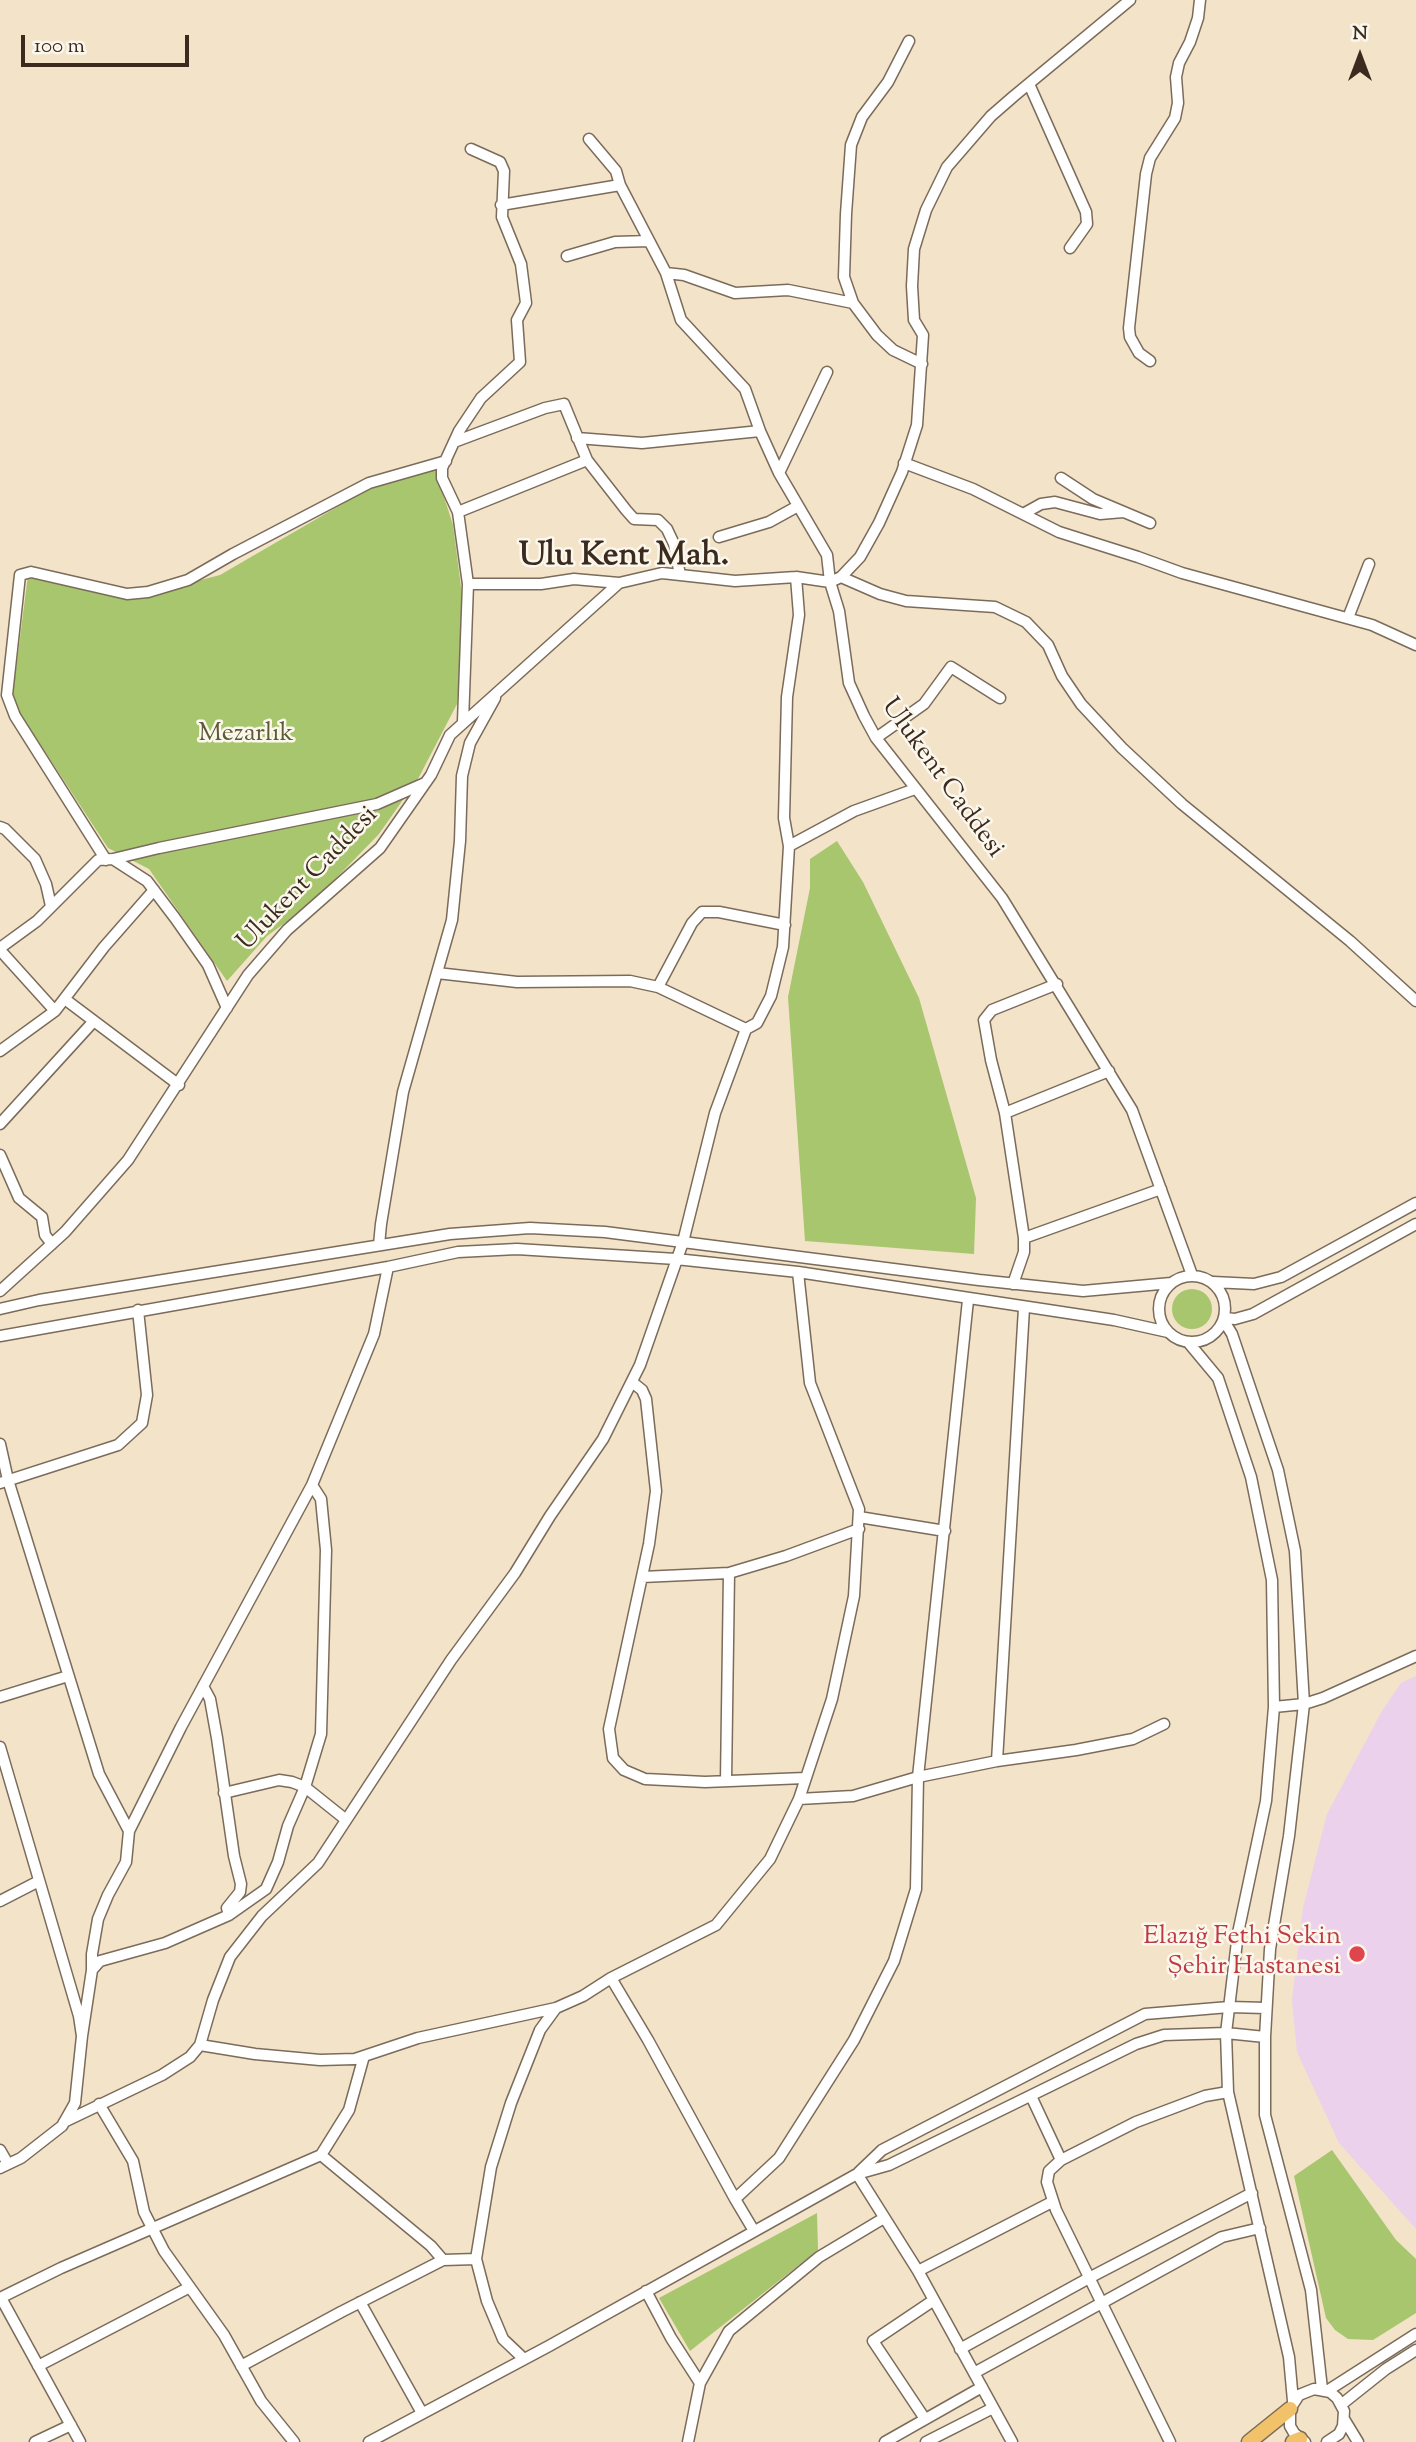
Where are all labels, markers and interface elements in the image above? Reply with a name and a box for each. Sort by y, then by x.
scale bar [24,21,192,65]
north arrow [1325,21,1395,91]
text: N [1352,21,1368,48]
text: 100 m [34,32,85,62]
district label: Ulu Kent Mah. [519,538,729,578]
street label: Ulukent Caddesi [873,693,1009,865]
park label: Mezarlık [198,720,294,752]
street label: Ulukent Caddesi [232,801,386,959]
place label: Elazığ Fethi Sekin Şehir Hastanesi [1143,1923,1341,1984]
marker: Elazığ Fethi Sekin Şehir Hastanesi [1347,1944,1367,1964]

